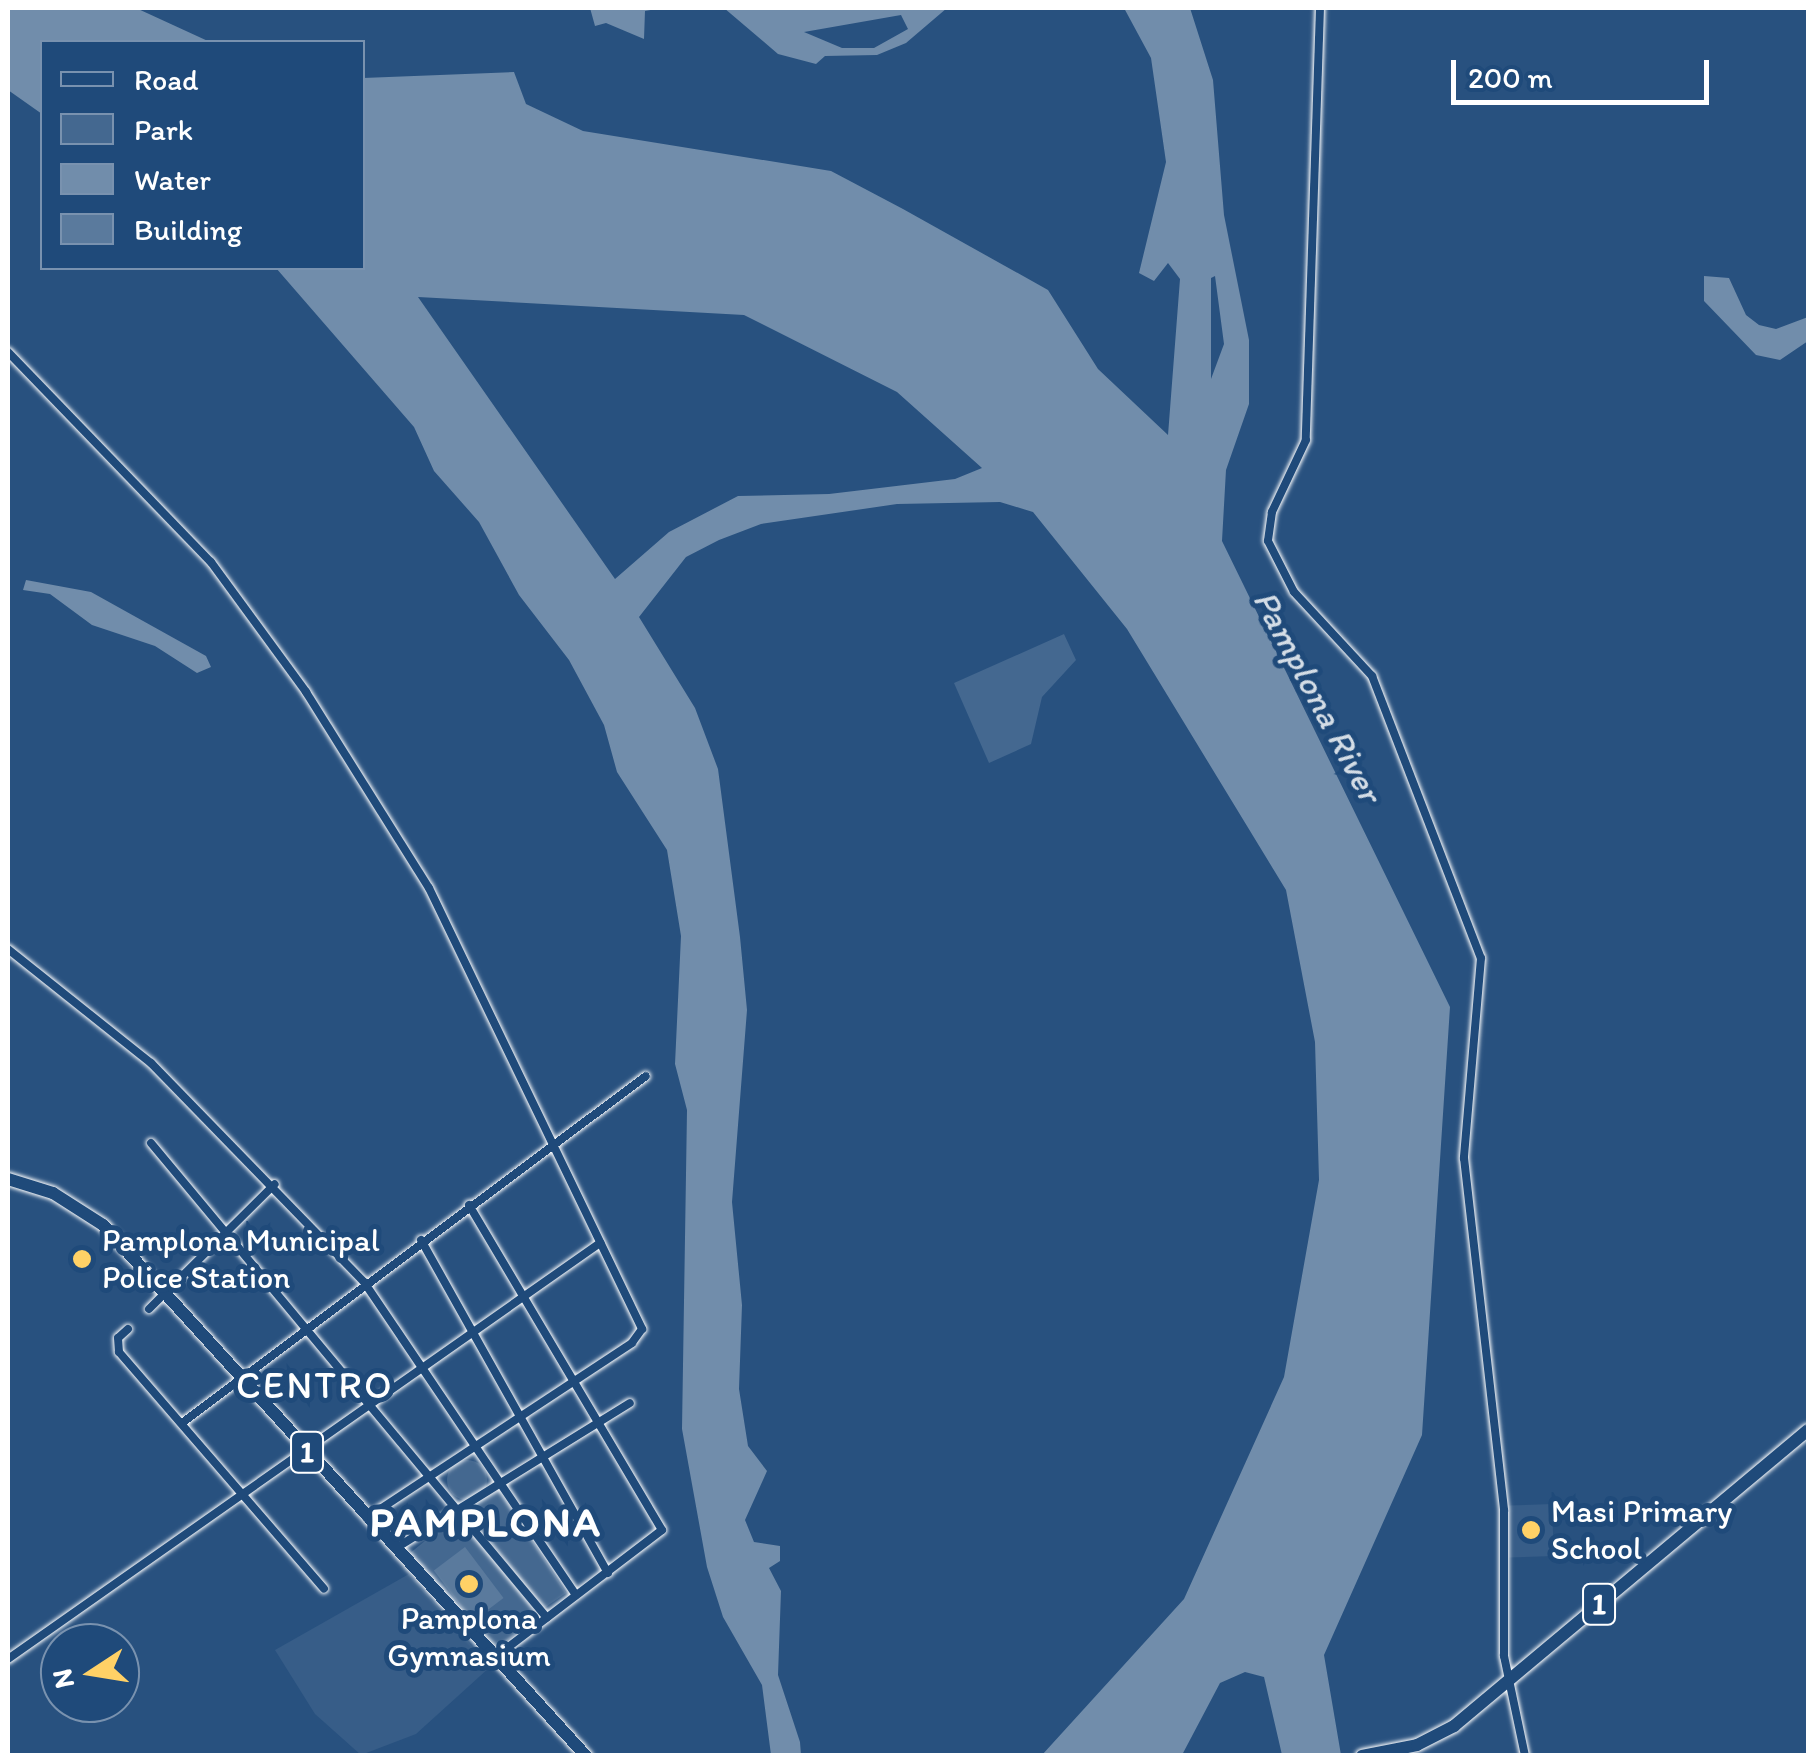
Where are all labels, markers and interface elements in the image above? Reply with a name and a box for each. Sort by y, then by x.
legend [40,40,365,270]
scale bar [1456,40,1714,102]
text: 200 m [1468,59,1553,96]
text: Road [134,61,199,98]
text: Park [134,111,193,148]
text: Water [134,161,211,198]
text: Building [134,211,242,248]
water label: Pamplona River [1245,583,1391,809]
place label: Pamplona Municipal Police Station [102,1222,380,1297]
marker: Pamplona Municipal Police Station [71,1248,93,1270]
district label: CENTRO [236,1363,394,1409]
road number: 1 [290,1427,324,1477]
place label: Masi Primary School [1551,1493,1731,1568]
district label: PAMPLONA [369,1497,603,1547]
marker: Masi Primary School [1520,1519,1542,1541]
marker: Pamplona Gymnasium [458,1573,480,1595]
road number: 1 [1582,1579,1616,1629]
place label: Pamplona Gymnasium [387,1600,551,1675]
north arrow [40,1623,140,1723]
text: N [44,1666,81,1692]

